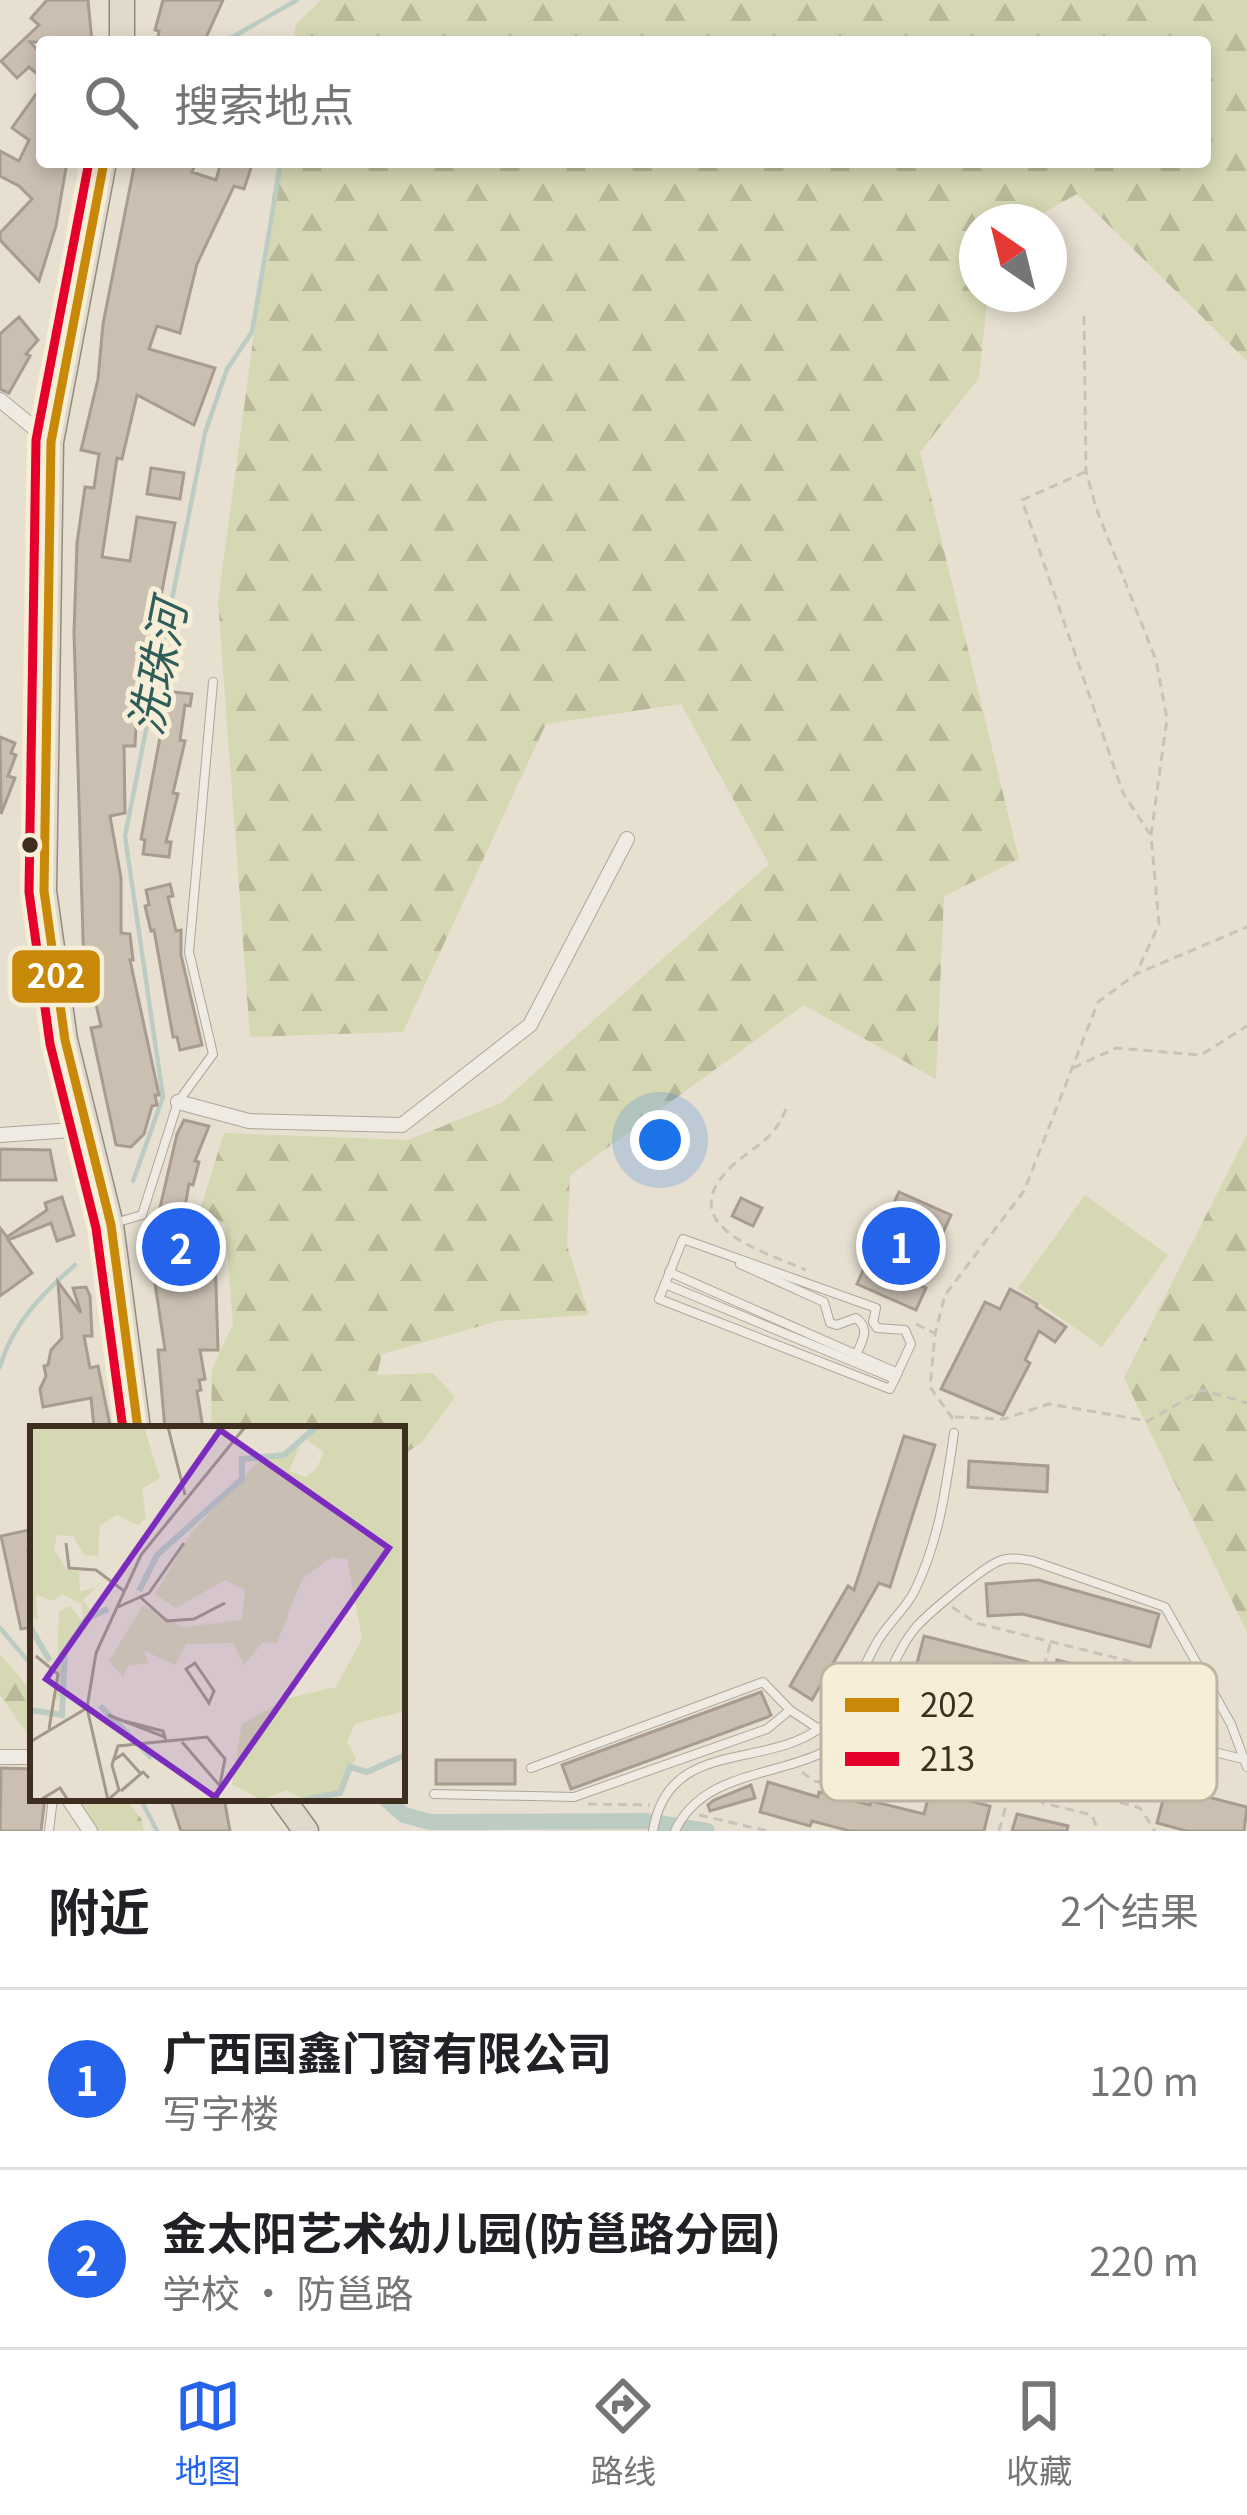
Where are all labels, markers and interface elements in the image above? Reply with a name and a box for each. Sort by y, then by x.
search box [36,36,1211,168]
icon: search [78,69,144,135]
text: 搜索地点 [174,70,354,135]
north arrow [959,204,1067,312]
water label: 洗珠河 [110,587,201,740]
unlabelled marker [19,834,41,856]
line badge: 202 [10,948,102,1005]
text: 202 [27,950,85,998]
your location [630,1110,690,1170]
pin: 1 [862,1201,940,1291]
pin: 2 [142,1202,220,1292]
inset map [30,1426,405,1801]
legend [821,1663,1217,1801]
text: 202 [920,1679,975,1727]
text: 213 [920,1733,975,1781]
text: 附近 [48,1872,150,1946]
text: 2个结果 [1060,1881,1199,1937]
text: 广西国鑫门窗有限公司 [162,2018,612,2083]
text: 1 [75,2051,99,2107]
text: 120 m [1089,2051,1199,2107]
text: 写字楼 [162,2083,279,2139]
text: 金太阳艺术幼儿园(防邕路分园) [162,2198,781,2263]
text: 2 [75,2231,99,2287]
text: 220 m [1089,2231,1199,2287]
text: 学校 · 防邕路 [162,2263,413,2319]
tab: 地图 [175,2373,241,2493]
tab: 路线 [590,2373,656,2493]
tab: 收藏 [1006,2373,1072,2493]

